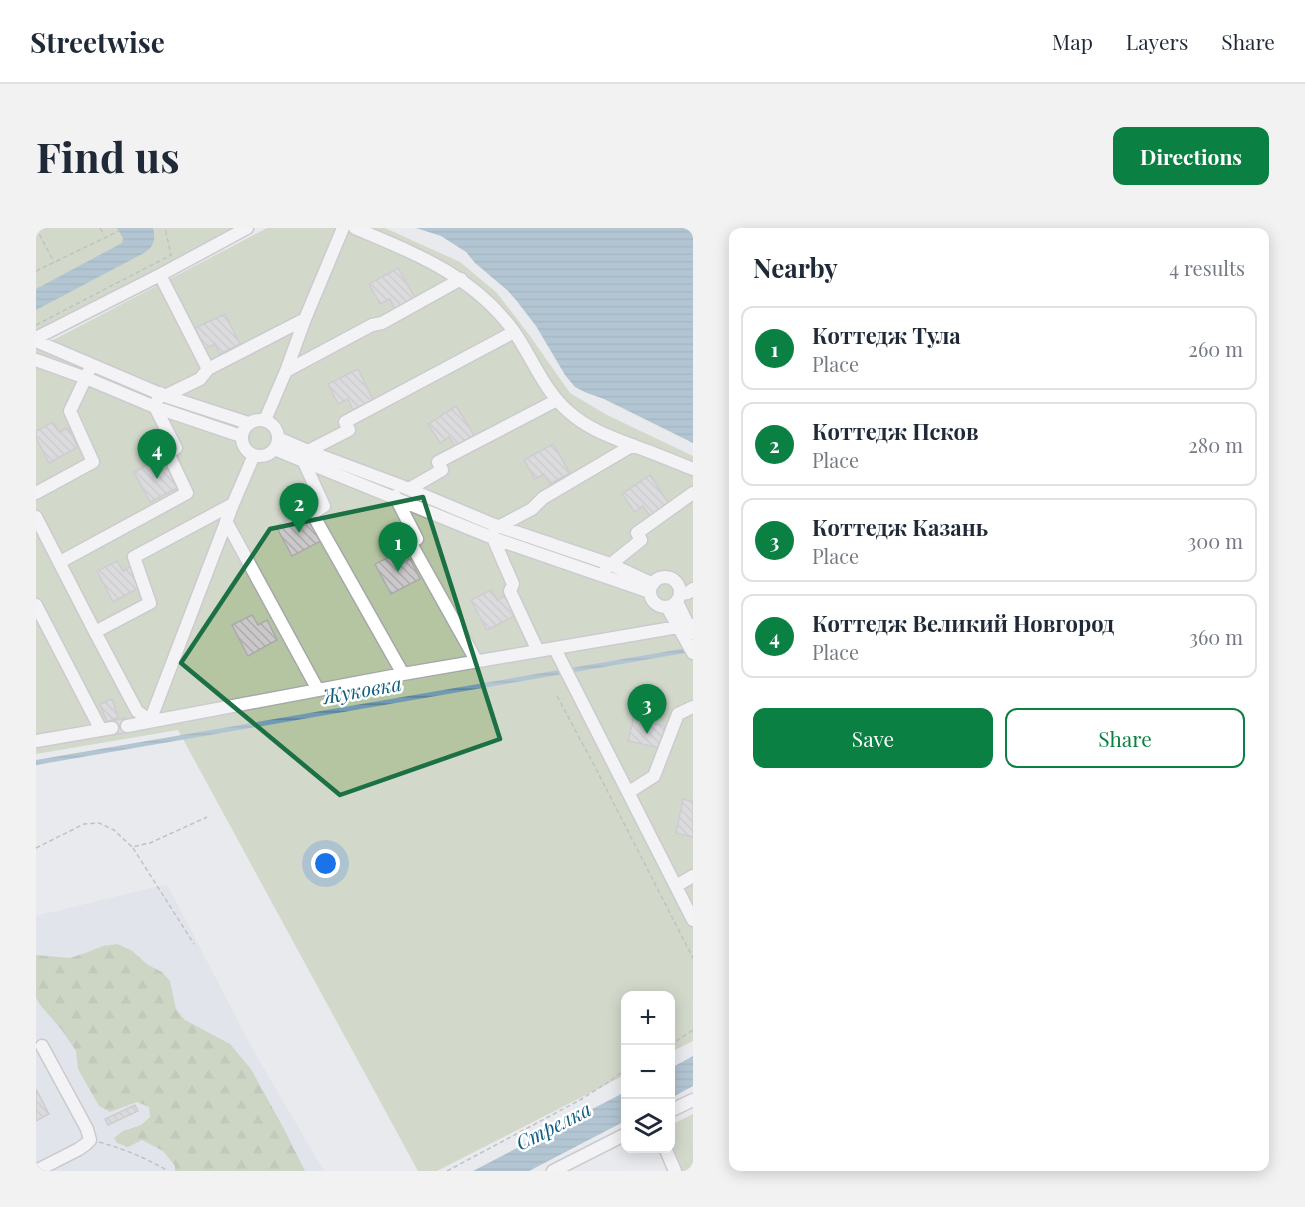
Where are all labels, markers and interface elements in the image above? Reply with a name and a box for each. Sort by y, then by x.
text: Streetwise [30,23,165,60]
text: Map [1052,27,1093,55]
text: Layers [1126,27,1188,55]
text: Share [1221,27,1275,55]
button: Directions [1113,127,1269,185]
text: Find us [36,128,180,184]
text: Nearby [753,250,838,285]
text: 4 results [1169,254,1245,281]
text: Коттедж Тула [812,320,961,350]
text: 1 [771,335,778,362]
text: 260 m [1188,335,1243,362]
text: Place [812,350,859,377]
text: Коттедж Псков [812,416,979,446]
pin: 4 [138,430,176,479]
text: 2 [769,431,780,458]
text: 280 m [1188,431,1243,458]
text: Place [812,446,859,473]
pin: 2 [280,484,318,533]
text: Коттедж Казань [812,512,988,542]
pin: 1 [378,522,418,572]
text: 3 [770,527,779,554]
text: 300 m [1187,527,1243,554]
text: Place [812,542,859,569]
text: Коттедж Великий Новгород [812,608,1114,638]
text: 4 [769,623,780,650]
text: 360 m [1189,623,1243,650]
text: Place [812,638,859,665]
water label: Жуковка [319,669,404,709]
pin: 3 [628,684,666,734]
button: Save [753,708,993,768]
button: Share [1005,708,1245,768]
your location [311,849,340,878]
map controls [621,991,675,1153]
button: + [621,991,675,1045]
button: − [621,1045,675,1099]
water label: Стрелка [511,1094,595,1156]
button: layers [621,1099,675,1153]

